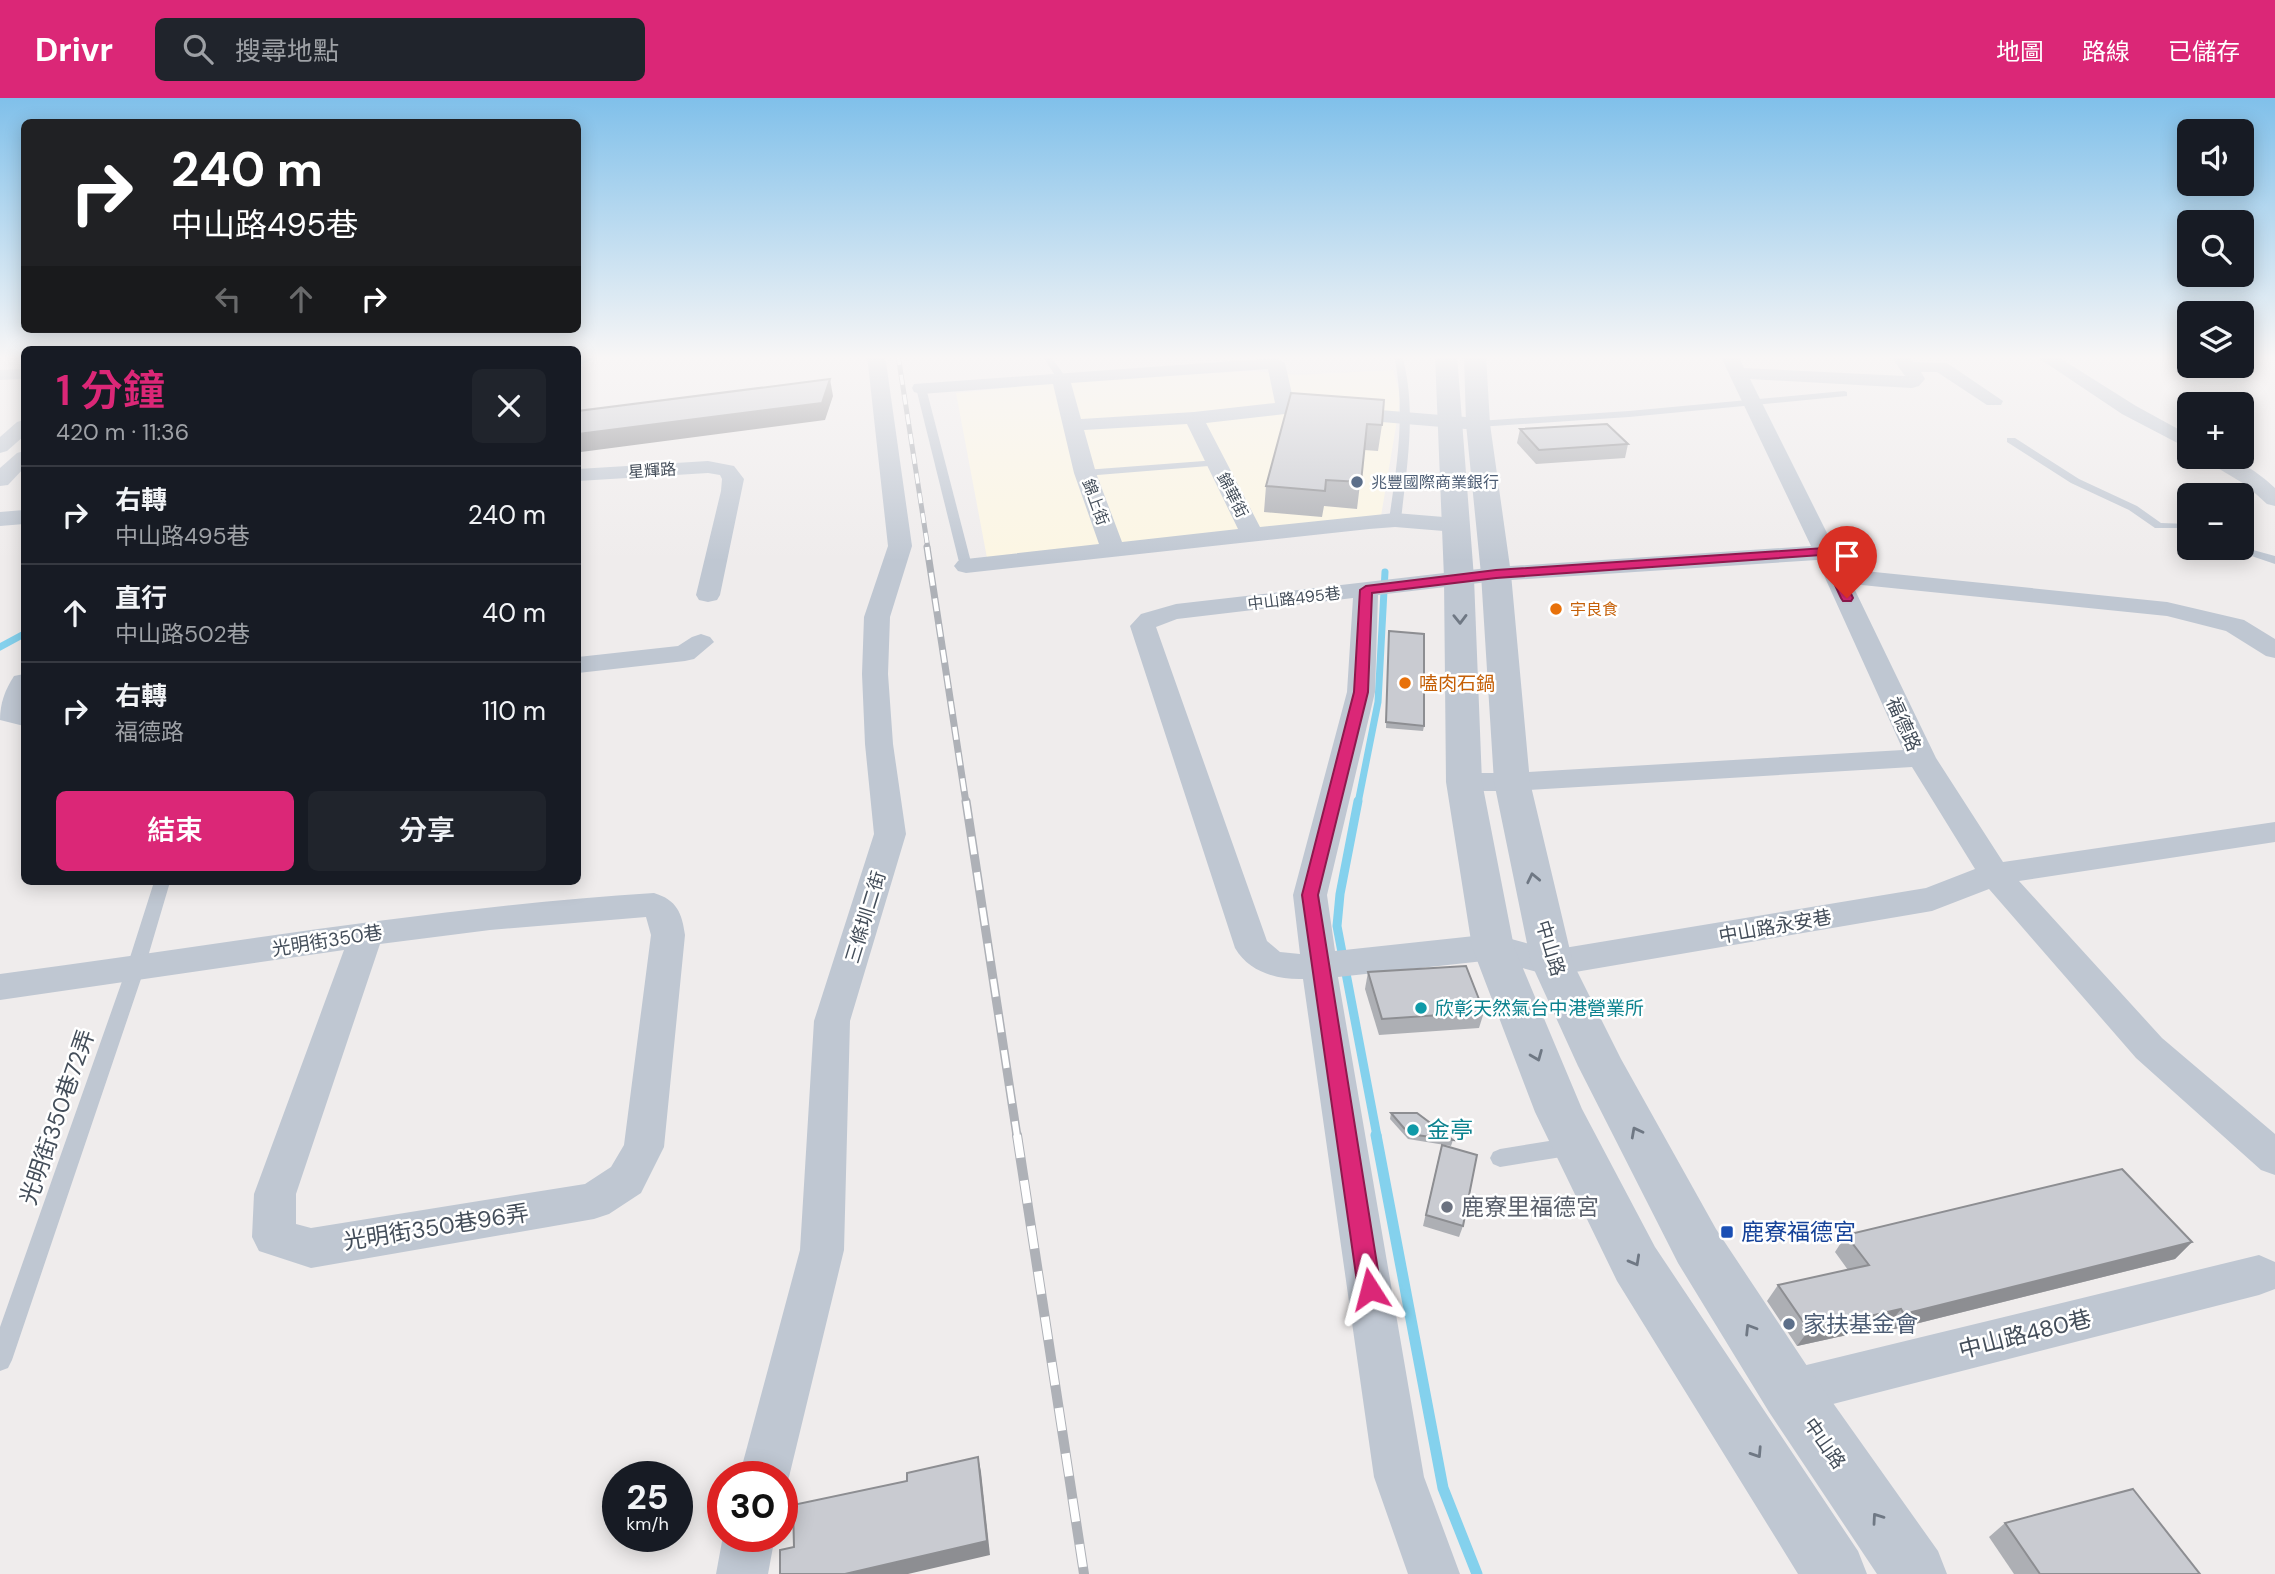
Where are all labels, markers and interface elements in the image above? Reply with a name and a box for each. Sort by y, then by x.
search box [155,18,645,81]
text: Drivr [35,28,113,71]
icon: search [179,30,217,68]
text: 搜尋地點 [235,34,339,68]
text: 地圖 [1996,36,2044,67]
text: 路線 [2082,36,2130,67]
text: 已儲存 [2168,36,2240,67]
map controls [2177,119,2254,560]
button: sound [2177,119,2254,196]
text: 240 m [171,137,323,201]
icon: right [56,147,147,238]
text: 中山路495巷 [171,204,358,246]
button: search [2177,210,2254,287]
icon: left [209,280,247,318]
icon: ahead [282,280,320,318]
icon: right [355,280,393,318]
button: layers [2177,301,2254,378]
text: 1 分鐘 [56,363,165,418]
button: close [472,369,546,443]
button: + [2177,392,2254,469]
text: 420 m · 11:36 [56,417,189,447]
street label: 星輝路 [627,458,677,483]
street label: 錦華街 [1212,469,1253,521]
place label: 兆豐國際商業銀行 [1371,472,1499,493]
marker: 兆豐國際商業銀行 [1349,474,1365,490]
street label: 錦上街 [1077,476,1114,528]
text: 右轉 [115,483,167,517]
button: − [2177,483,2254,560]
icon: right [56,496,94,534]
text: 240 m [468,498,546,532]
text: 中山路495巷 [115,521,249,551]
pin [1817,526,1877,598]
icon: arrive [1828,537,1866,575]
text: 直行 [115,581,167,615]
street label: 中山路495巷 [1246,582,1342,615]
icon: ahead [56,594,94,632]
text: 40 m [482,596,546,630]
place label: 宇良食 [1570,599,1618,620]
marker: 宇良食 [1548,601,1564,617]
one-way arrow [1452,614,1468,624]
text: 中山路502巷 [115,619,250,649]
place label: 嗑肉石鍋 [1419,671,1495,696]
marker: 嗑肉石鍋 [1397,675,1413,691]
text: 右轉 [115,679,167,713]
icon: right [56,692,94,730]
street label: 福德路 [1881,693,1927,755]
text: 110 m [482,694,546,728]
text: 福德路 [115,717,184,747]
button: 結束 [56,791,294,871]
button: 分享 [308,791,546,871]
street label: 三條圳二街 [840,868,891,966]
one-way arrow [1526,872,1541,884]
street label: 中山路永安巷 [1717,904,1833,949]
street label: 中山路 [1530,917,1571,979]
street label: 光明街350巷 [270,919,384,962]
place label: 欣彰天然氣台中港營業所 [1435,996,1644,1021]
marker: 欣彰天然氣台中港營業所 [1413,1000,1429,1016]
street label: 光明街350巷72弄 [13,1025,101,1209]
one-way arrow [1528,1049,1542,1061]
place label: 金亭 [1427,1115,1473,1145]
marker: 金亭 [1405,1122,1421,1138]
one-way arrow [1631,1127,1644,1139]
place label: 鹿寮里福德宮 [1461,1192,1599,1222]
street label: 光明街350巷96弄 [341,1198,531,1256]
marker: 鹿寮里福德宮 [1439,1199,1455,1215]
place label: 鹿寮福德宮 [1741,1217,1856,1247]
marker: 鹿寮福德宮 [1719,1224,1735,1240]
position arrow [1333,1252,1407,1326]
one-way arrow [1627,1254,1640,1266]
street label: 中山路480巷 [1956,1303,2094,1365]
place label: 家扶基金會 [1803,1309,1918,1339]
marker: 家扶基金會 [1781,1316,1797,1332]
one-way arrow [1745,1324,1758,1337]
street label: 中山路 [1798,1413,1851,1474]
one-way arrow [1748,1445,1761,1458]
speed limit sign: 30 [707,1461,798,1552]
text: 25 [627,1474,668,1520]
text: km/h [626,1512,669,1536]
one-way arrow [1873,1513,1885,1526]

